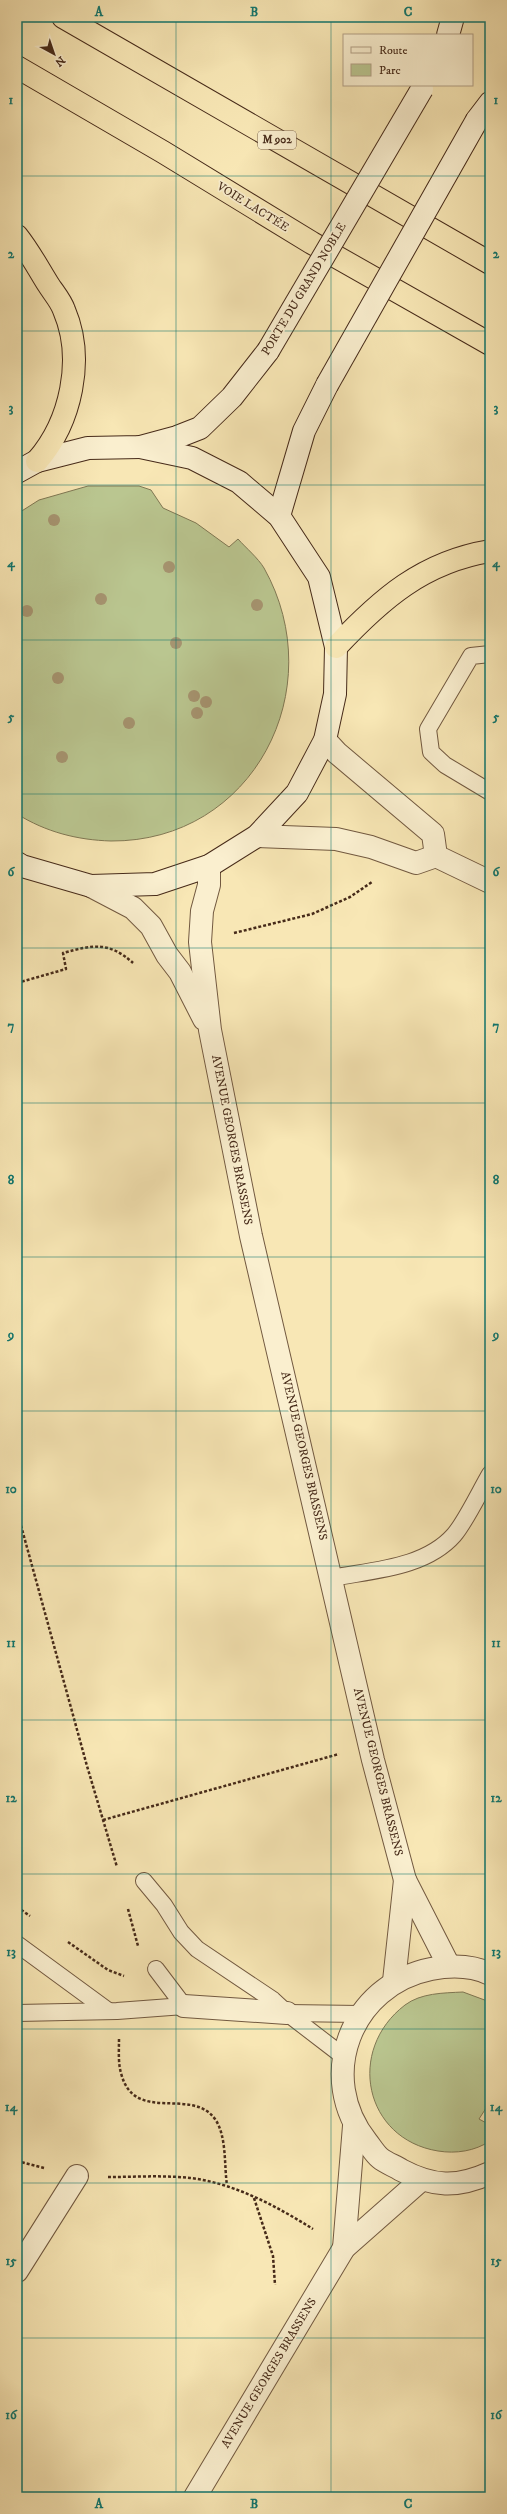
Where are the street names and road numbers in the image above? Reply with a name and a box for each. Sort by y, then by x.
road number: M 902 [258,131,296,149]
street label: VOIE LACTÉE [213,178,292,235]
street label: PORTE DU GRAND NOBLE [258,219,350,358]
street label: AVENUE GEORGES BRASSENS [208,1054,256,1226]
street label: AVENUE GEORGES BRASSENS [277,1370,331,1542]
street label: AVENUE GEORGES BRASSENS [350,1686,406,1858]
street label: AVENUE GEORGES BRASSENS [218,2295,320,2451]

